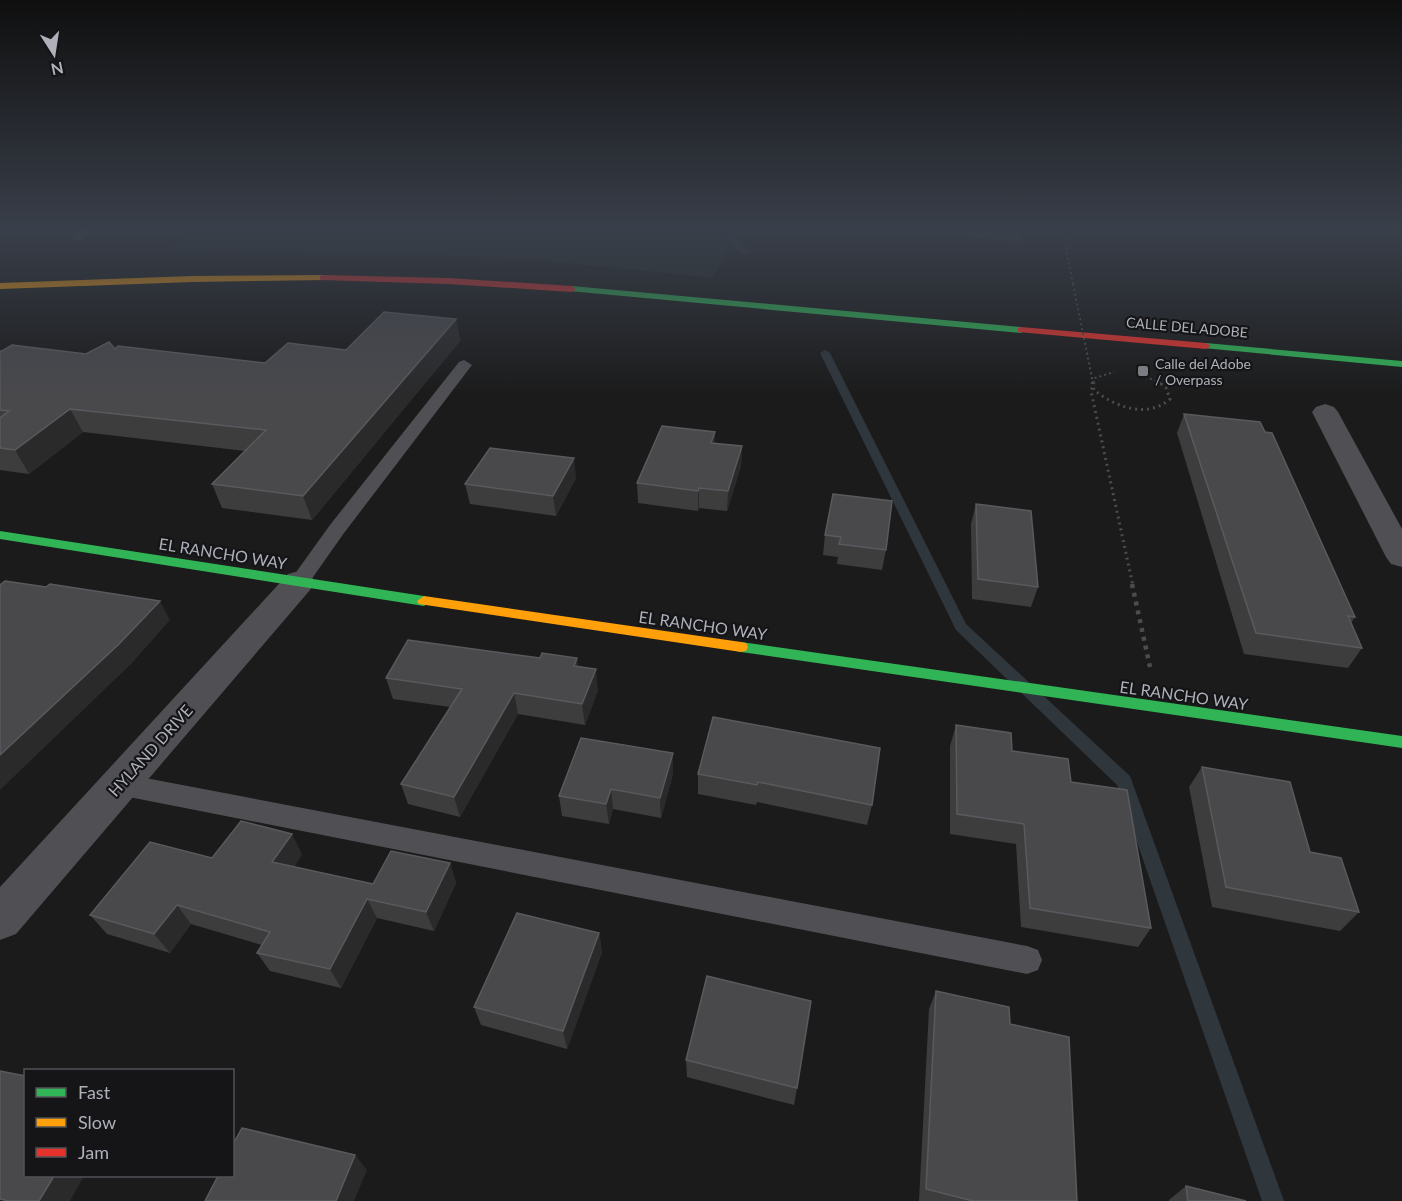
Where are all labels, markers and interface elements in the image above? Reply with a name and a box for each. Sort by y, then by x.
north arrow [24,24,84,84]
text: N [49,59,65,80]
street label: CALLE DEL ADOBE [1126,313,1248,341]
place label: Calle del Adobe / Overpass [1155,355,1251,388]
marker: Calle del Adobe / Overpass [1136,364,1150,378]
street label: EL RANCHO WAY [158,534,288,572]
street label: EL RANCHO WAY [638,607,768,643]
street label: EL RANCHO WAY [1119,677,1249,713]
street label: HYLAND DRIVE [104,700,196,800]
legend [24,1069,234,1177]
text: Fast [78,1081,111,1103]
text: Slow [78,1111,116,1133]
text: Jam [78,1141,109,1163]

